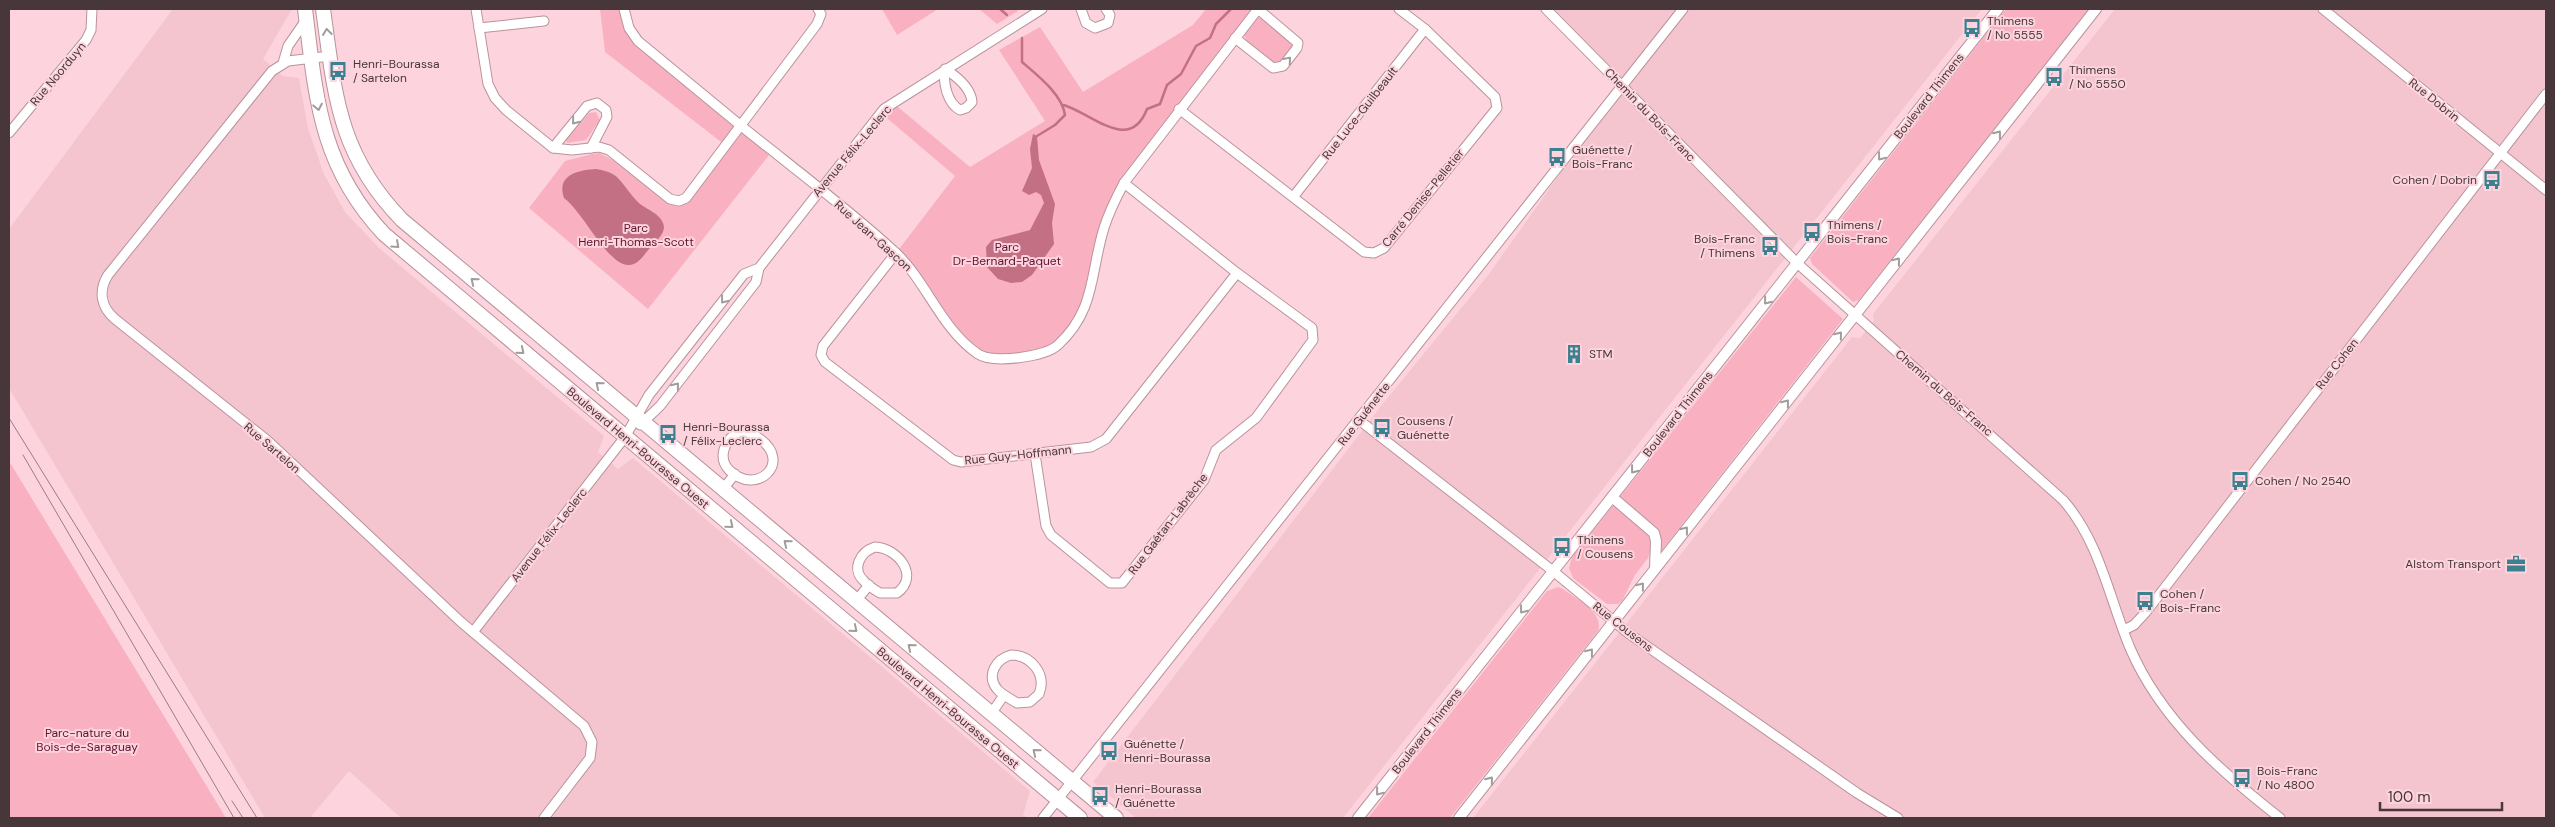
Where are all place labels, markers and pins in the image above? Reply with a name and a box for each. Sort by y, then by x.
place label: Thimens / No 5555 [1987,13,2043,43]
bus stop icon: Thimens / No 5555 [1961,17,1983,39]
place label: Henri-Bourassa / Sartelon [353,56,439,86]
bus stop icon: Henri-Bourassa / Sartelon [327,60,349,82]
place label: Thimens / No 5550 [2069,62,2126,92]
bus stop icon: Thimens / No 5550 [2043,66,2065,88]
place label: Guénette / Bois-Franc [1572,142,1633,172]
bus stop icon: Guénette / Bois-Franc [1546,146,1568,168]
bus stop icon: Cohen / Dobrin [2481,169,2503,191]
place label: Cohen / Dobrin [2392,172,2477,188]
place label: Thimens / Bois-Franc [1827,217,1888,247]
bus stop icon: Thimens / Bois-Franc [1801,221,1823,243]
place label: Bois-Franc / Thimens [1694,231,1755,261]
bus stop icon: Bois-Franc / Thimens [1759,235,1781,257]
building icon: STM [1563,343,1585,365]
place label: STM [1589,346,1613,362]
place label: Cousens / Guénette [1397,413,1454,443]
bus stop icon: Cousens / Guénette [1371,417,1393,439]
place label: Henri-Bourassa / Félix-Leclerc [683,419,769,449]
bus stop icon: Henri-Bourassa / Félix-Leclerc [657,423,679,445]
bus stop icon: Cohen / No 2540 [2229,470,2251,492]
place label: Cohen / No 2540 [2255,473,2351,489]
place label: Thimens / Cousens [1577,532,1633,562]
bus stop icon: Thimens / Cousens [1551,536,1573,558]
office icon: Alstom Transport [2505,553,2527,575]
place label: Alstom Transport [2405,556,2501,572]
place label: Cohen / Bois-Franc [2160,586,2221,616]
bus stop icon: Cohen / Bois-Franc [2134,590,2156,612]
place label: Guénette / Henri-Bourassa [1124,736,1210,766]
bus stop icon: Guénette / Henri-Bourassa [1098,740,1120,762]
place label: Bois-Franc / No 4800 [2257,763,2318,793]
bus stop icon: Bois-Franc / No 4800 [2231,767,2253,789]
place label: Henri-Bourassa / Guénette [1115,781,1201,811]
bus stop icon: Henri-Bourassa / Guénette [1089,785,1111,807]

